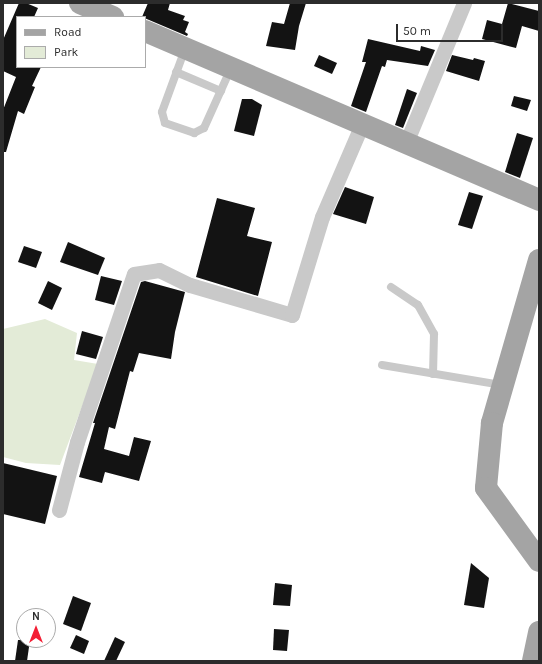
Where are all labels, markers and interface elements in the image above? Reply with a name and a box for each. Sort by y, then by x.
legend [16,16,146,68]
scale bar [398,16,505,42]
text: 50 m [403,24,431,38]
text: Road [54,25,82,39]
text: Park [54,45,78,59]
north arrow [16,608,56,648]
text: N [32,610,40,623]

